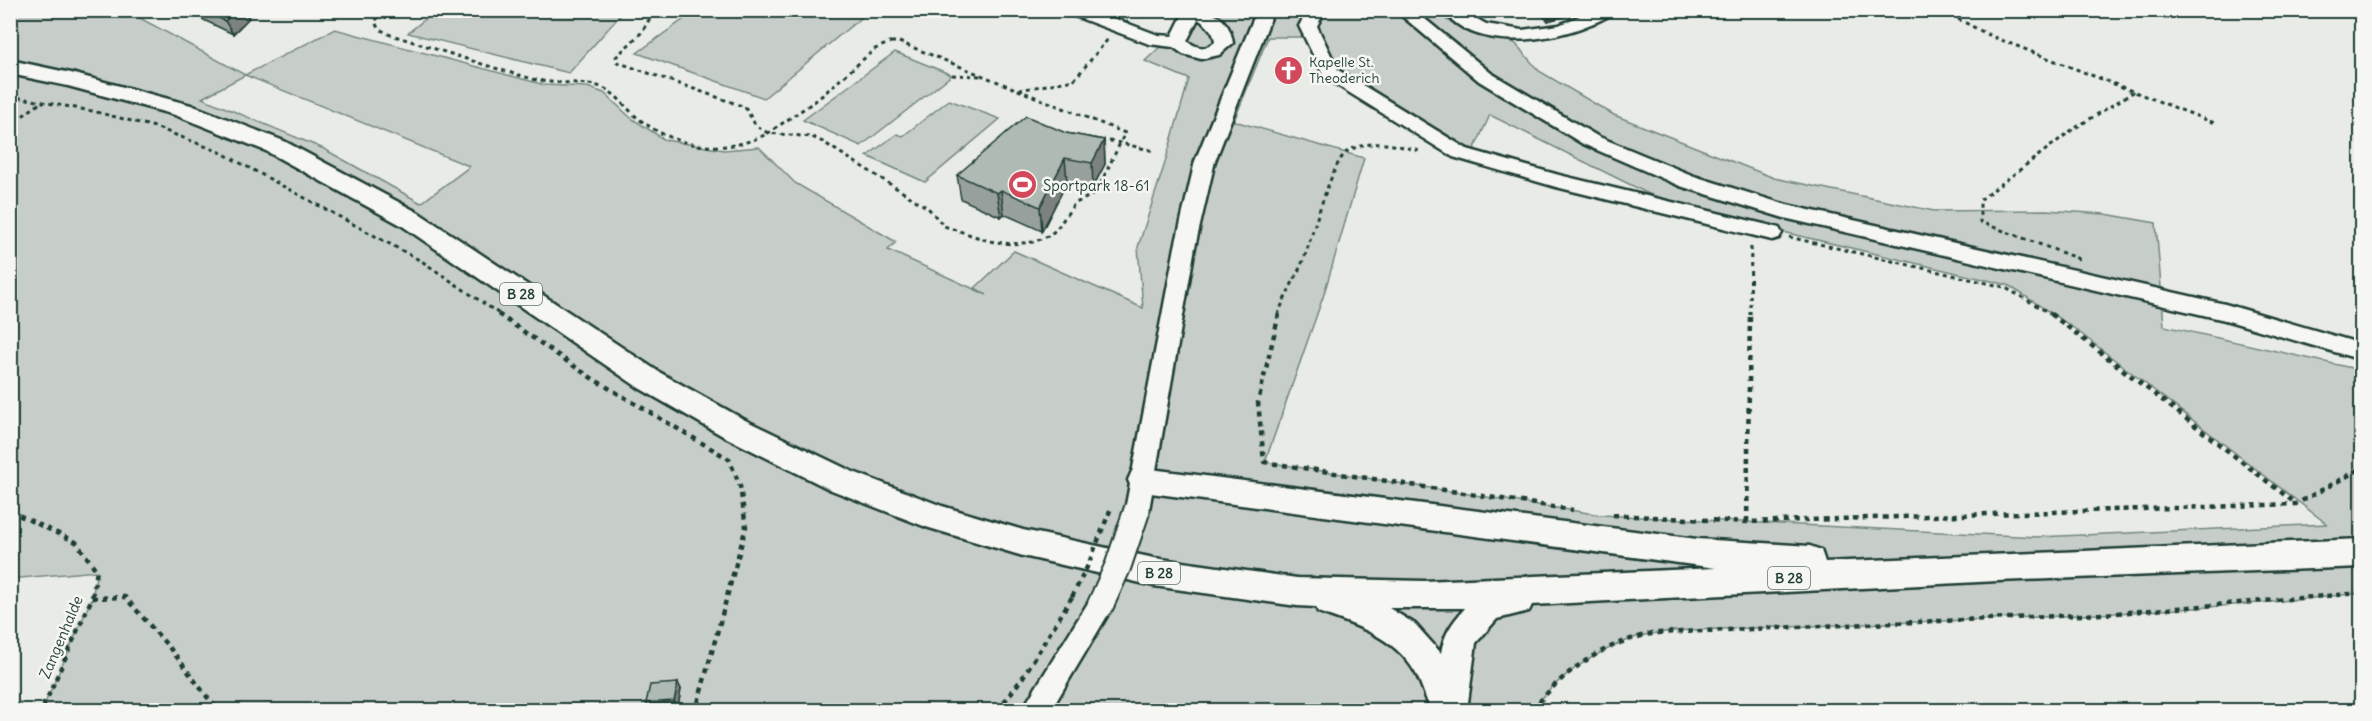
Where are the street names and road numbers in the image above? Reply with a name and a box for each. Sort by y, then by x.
road number: B 28 [500,283,542,305]
road number: B 28 [1138,562,1180,584]
road number: B 28 [1768,567,1810,589]
street label: Zangenhalde [35,593,87,681]

